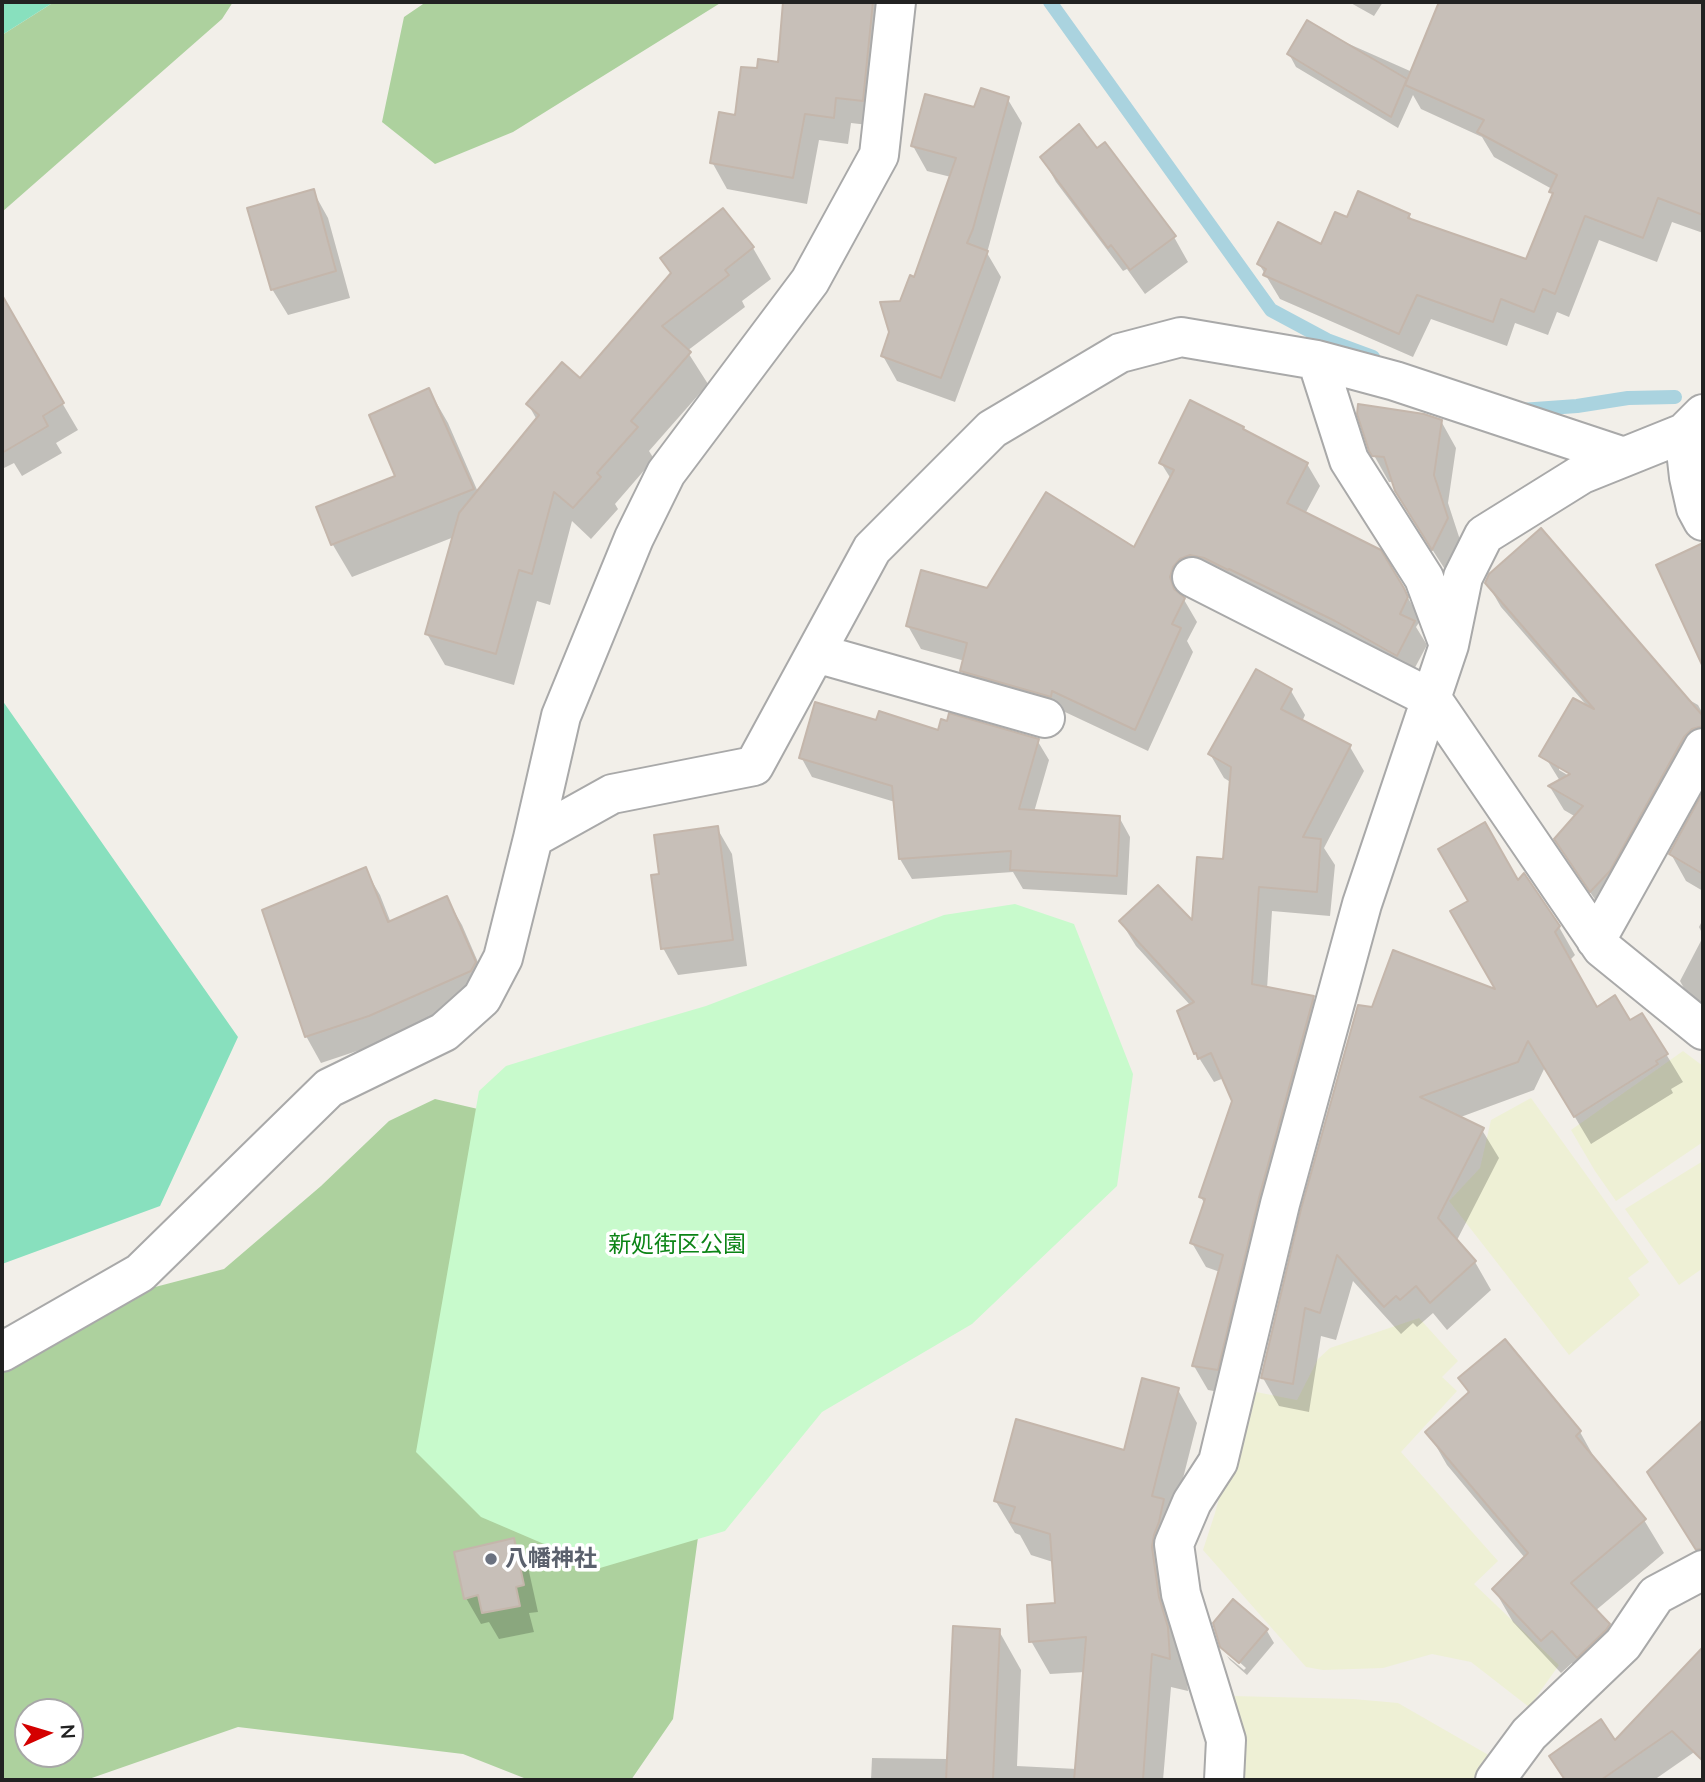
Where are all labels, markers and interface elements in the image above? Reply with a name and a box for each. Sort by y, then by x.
park label: 新処街区公園 [608,1231,746,1259]
place label: 八幡神社 [505,1545,597,1573]
marker: 八幡神社 [483,1551,499,1567]
north arrow [14,1698,84,1768]
text: N [56,1724,80,1740]

